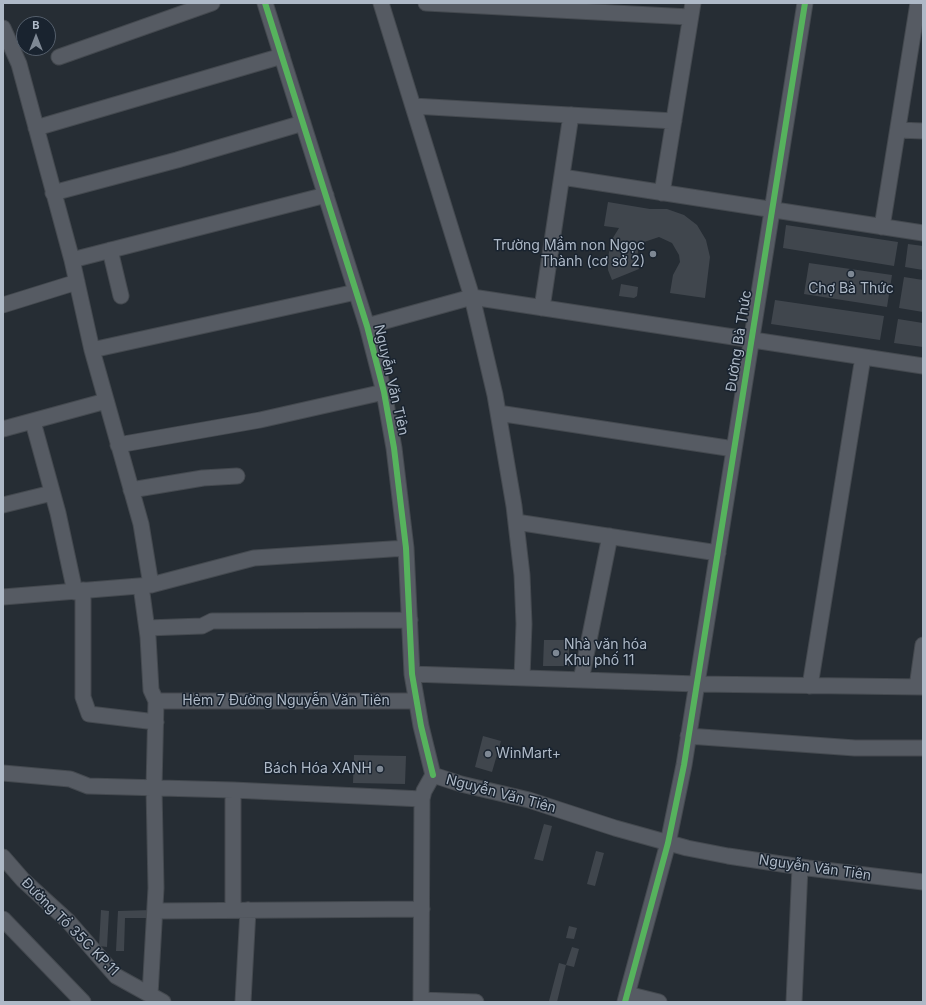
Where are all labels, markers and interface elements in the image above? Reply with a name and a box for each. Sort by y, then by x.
north arrow [16,16,56,56]
text: B [32,18,40,32]
place label: Trường Mầm non Ngọc Thành (cơ sở 2) [493,238,645,270]
marker: Trường Mầm non Ngọc Thành (cơ sở 2) [648,249,658,259]
marker: Chợ Bà Thức [846,269,856,279]
place label: Chợ Bà Thức [808,281,894,297]
street label: Đường Bà Thức [723,289,755,393]
street label: Nguyễn Văn Tiên [370,323,412,437]
place label: Nhà văn hóa Khu phố 11 [564,637,647,670]
marker: Nhà văn hóa Khu phố 11 [551,648,561,658]
street label: Hẻm 7 Đường Nguyễn Văn Tiên [182,693,390,709]
place label: WinMart+ [496,746,561,762]
marker: WinMart+ [483,749,493,759]
place label: Bách Hóa XANH [264,761,372,777]
marker: Bách Hóa XANH [375,764,385,774]
street label: Nguyễn Văn Tiên [444,771,558,817]
street label: Nguyễn Văn Tiên [758,852,872,884]
street label: Đường Tổ 35C KP.11 [18,875,122,979]

